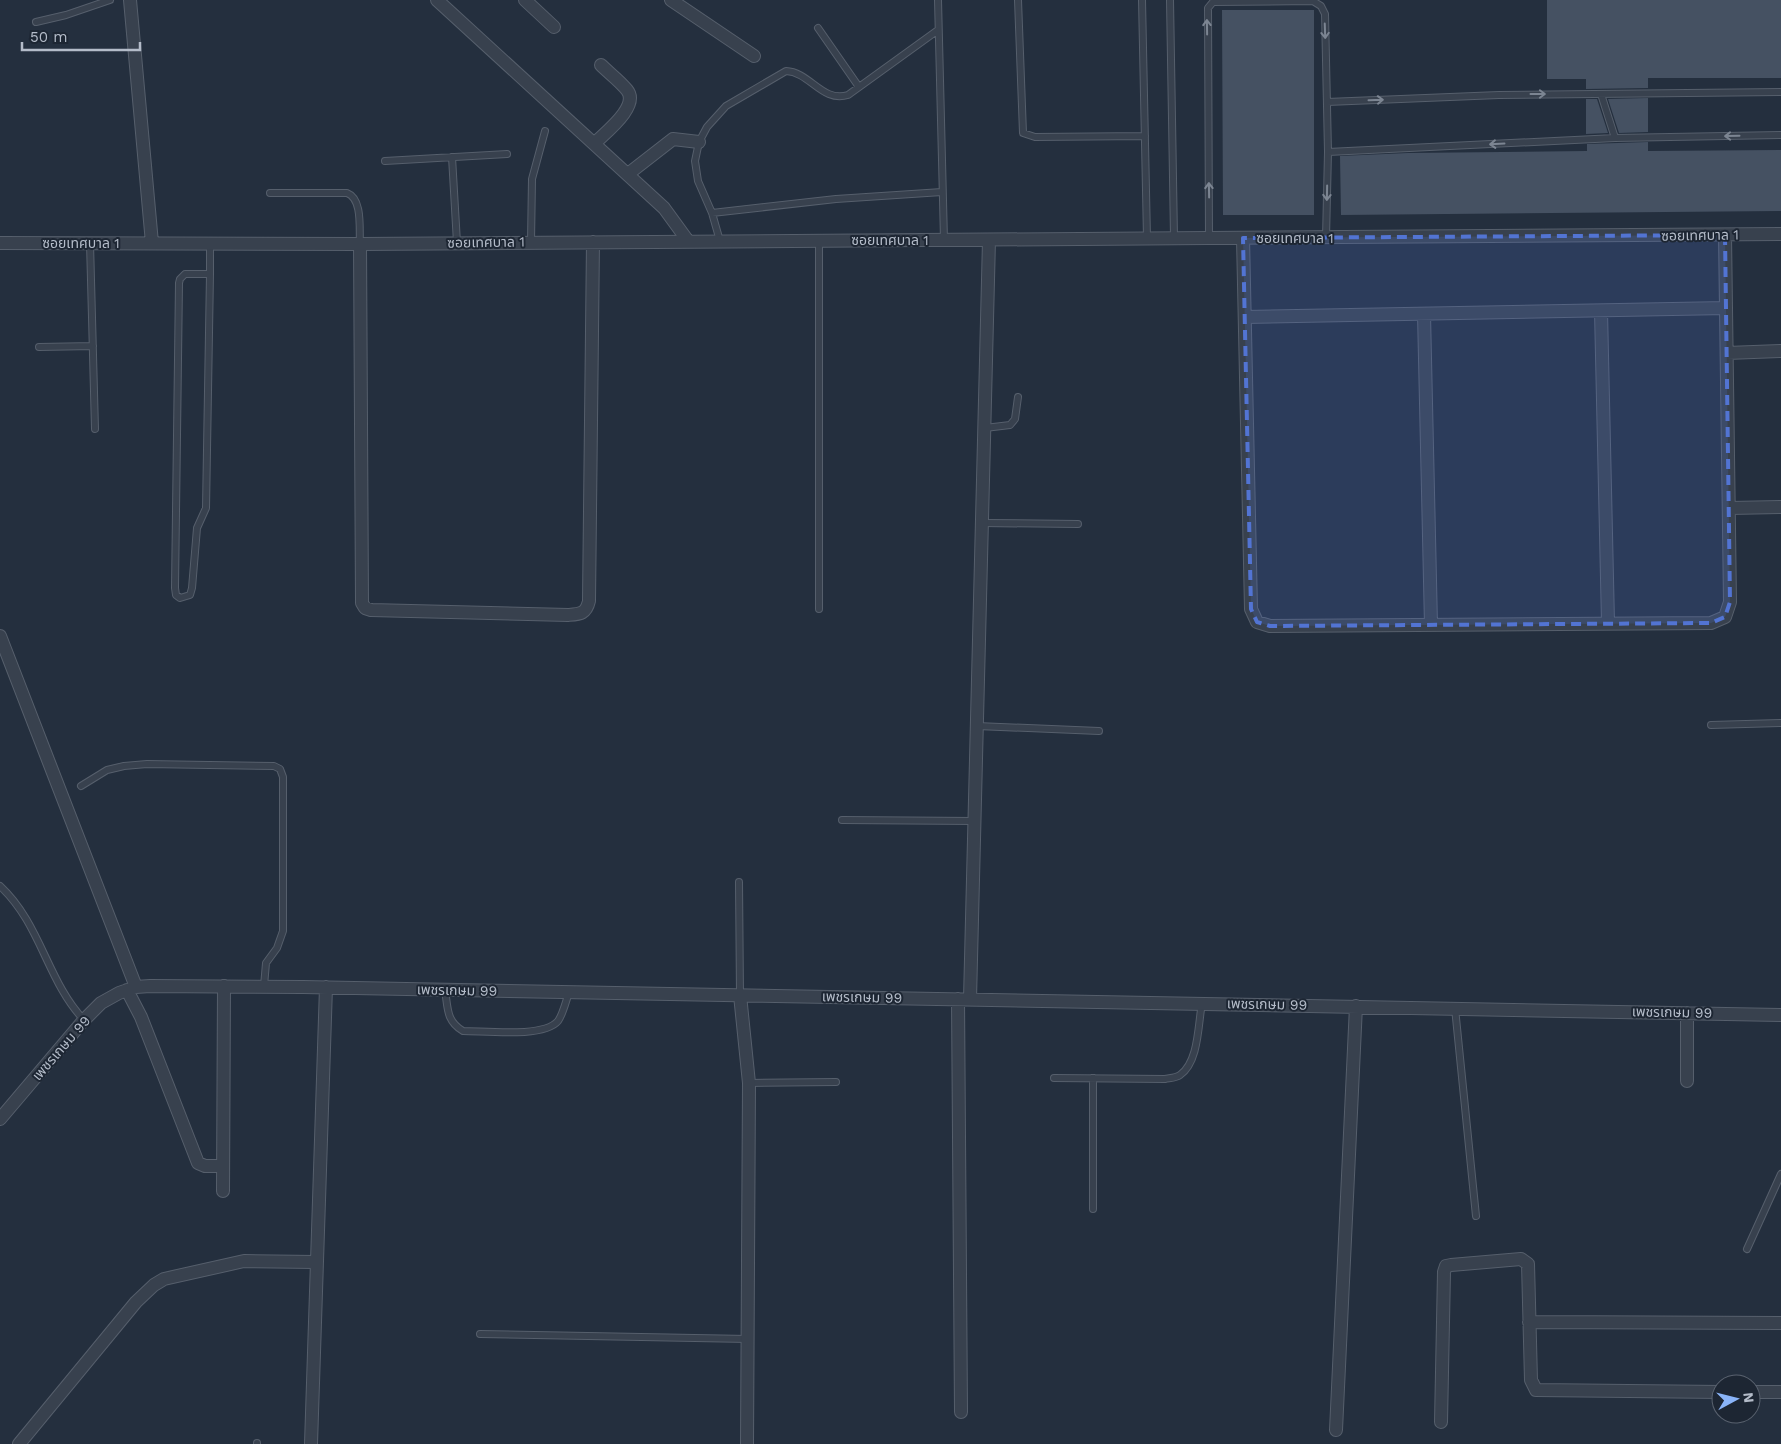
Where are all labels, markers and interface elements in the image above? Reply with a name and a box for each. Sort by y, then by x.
one-way arrow [1202,19,1212,36]
scale bar [22,20,140,52]
one-way arrow [1320,22,1330,38]
text: 50 m [30,28,67,46]
one-way arrow [1530,89,1546,99]
one-way arrow [1367,95,1383,104]
one-way arrow [1725,131,1741,141]
one-way arrow [1489,139,1505,149]
one-way arrow [1204,182,1214,198]
one-way arrow [1322,184,1332,201]
street label: ซอยเทศบาล 1 [1661,226,1739,244]
street label: ซอยเทศบาล 1 [1256,230,1334,246]
street label: ซอยเทศบาล 1 [851,232,929,248]
street label: ซอยเทศบาล 1 [447,233,525,251]
street label: ซอยเทศบาล 1 [42,235,120,251]
street label: เพชรเกษม 99 [417,981,497,999]
street label: เพชรเกษม 99 [822,988,902,1006]
street label: เพชรเกษม 99 [1227,995,1307,1013]
street label: เพชรเกษม 99 [1632,1003,1712,1021]
street label: เพชรเกษม 99 [29,1012,93,1084]
north arrow [1711,1374,1761,1424]
text: N [1740,1391,1757,1404]

